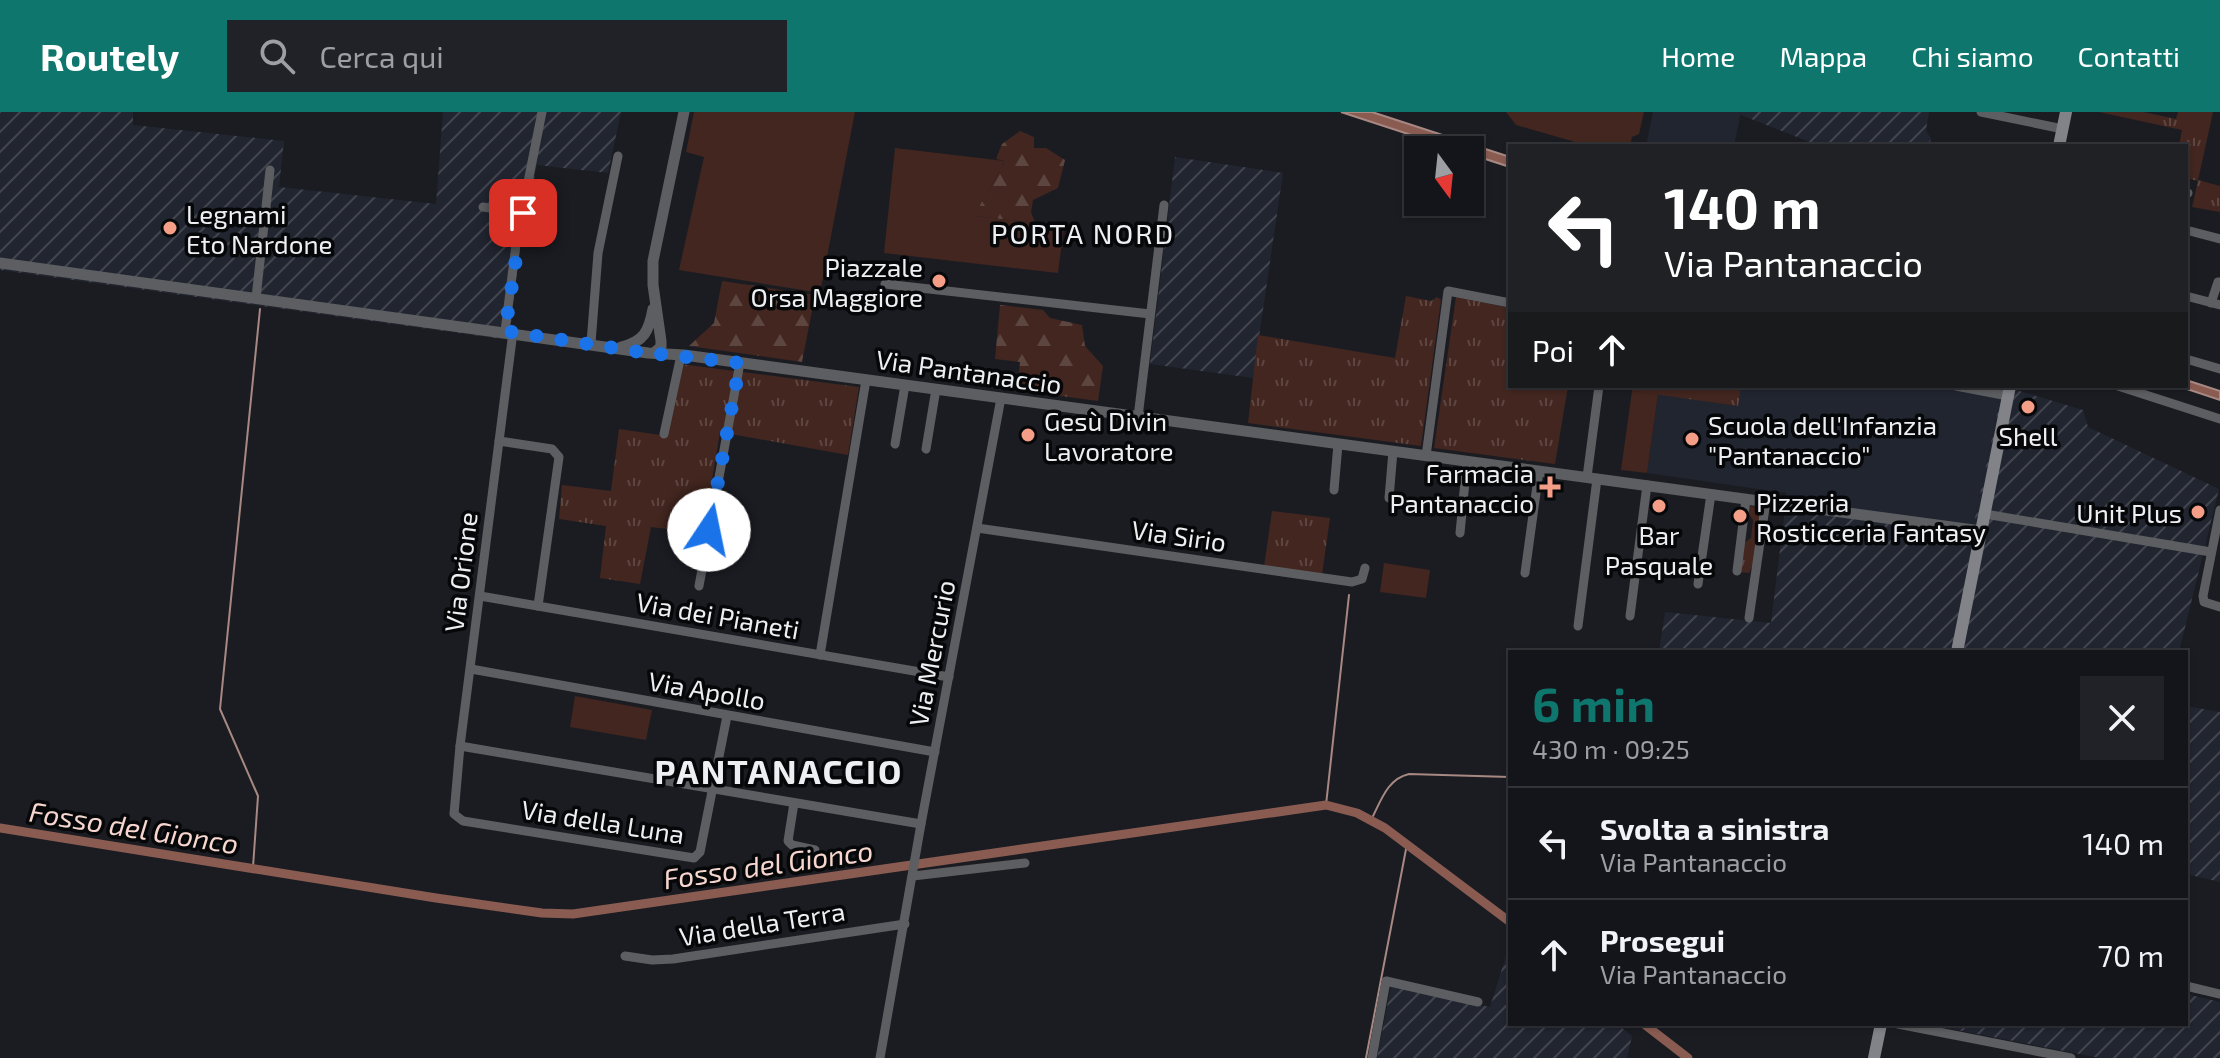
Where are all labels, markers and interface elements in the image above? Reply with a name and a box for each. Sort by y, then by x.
search box [227,20,787,92]
text: Routely [40,33,179,79]
icon: search [255,34,299,78]
text: Cerca qui [319,38,444,74]
text: Home [1661,39,1735,73]
text: Mappa [1779,39,1867,73]
text: Chi siamo [1911,39,2034,73]
text: Contatti [2078,39,2180,73]
north arrow [1404,136,1484,216]
map controls [1404,136,1484,216]
text: 140 m [1664,173,1821,240]
icon: left [1532,176,1636,280]
pin [489,179,557,247]
icon: arrive [501,191,545,235]
place label: Legnami Eto Nardone [186,198,333,259]
district label: PORTA NORD [991,216,1175,250]
marker: Legnami Eto Nardone [161,219,179,237]
text: Via Pantanaccio [1664,241,1923,284]
place label: Piazzale Orsa Maggiore [751,251,923,312]
marker: Piazzale Orsa Maggiore [930,272,948,290]
icon: ahead [1590,328,1634,372]
text: Poi [1532,332,1574,368]
street label: Via Pantanaccio [874,343,1064,399]
marker: Shell [2019,398,2037,416]
place label: Gesù Divin Lavoratore [1044,405,1173,466]
place label: Scuola dell'Infanzia "Pantanaccio" [1708,409,1937,470]
place label: Shell [1998,420,2058,451]
marker: Gesù Divin Lavoratore [1019,426,1037,444]
marker: Scuola dell'Infanzia "Pantanaccio" [1683,430,1701,448]
place label: Farmacia Pantanaccio [1389,457,1534,518]
marker: Farmacia Pantanaccio [1541,478,1559,496]
place label: Pizzeria Rosticceria Fantasy [1756,486,1986,547]
position arrow [667,488,751,572]
marker: Bar Pasquale [1650,497,1668,515]
place label: Unit Plus [2076,497,2182,528]
marker: Unit Plus [2189,503,2207,521]
marker: Pizzeria Rosticceria Fantasy [1731,507,1749,525]
street label: Via Orione [437,510,483,634]
street label: Via Sirio [1130,513,1228,557]
place label: Bar Pasquale [1605,519,1713,580]
street label: Via Mercurio [902,577,960,729]
street label: Via dei Pianeti [634,585,802,645]
street label: Via Apollo [646,664,768,716]
text: 6 min [1532,674,1655,732]
button: close [2080,676,2164,760]
text: 430 m · 09:25 [1532,733,1690,764]
district label: PANTANACCIO [655,750,903,791]
street label: Via della Luna [519,793,687,849]
water label: Fosso del Gionco [27,794,241,860]
text: Svolta a sinistra [1600,810,1829,846]
icon: left [1532,821,1576,865]
text: 140 m [2083,825,2164,861]
water label: Fosso del Gionco [661,832,875,896]
text: Via Pantanaccio [1600,846,1787,877]
street label: Via della Terra [677,895,847,951]
text: Prosegui [1600,922,1725,958]
icon: ahead [1532,933,1576,977]
text: 70 m [2098,937,2164,973]
text: Via Pantanaccio [1600,958,1787,989]

